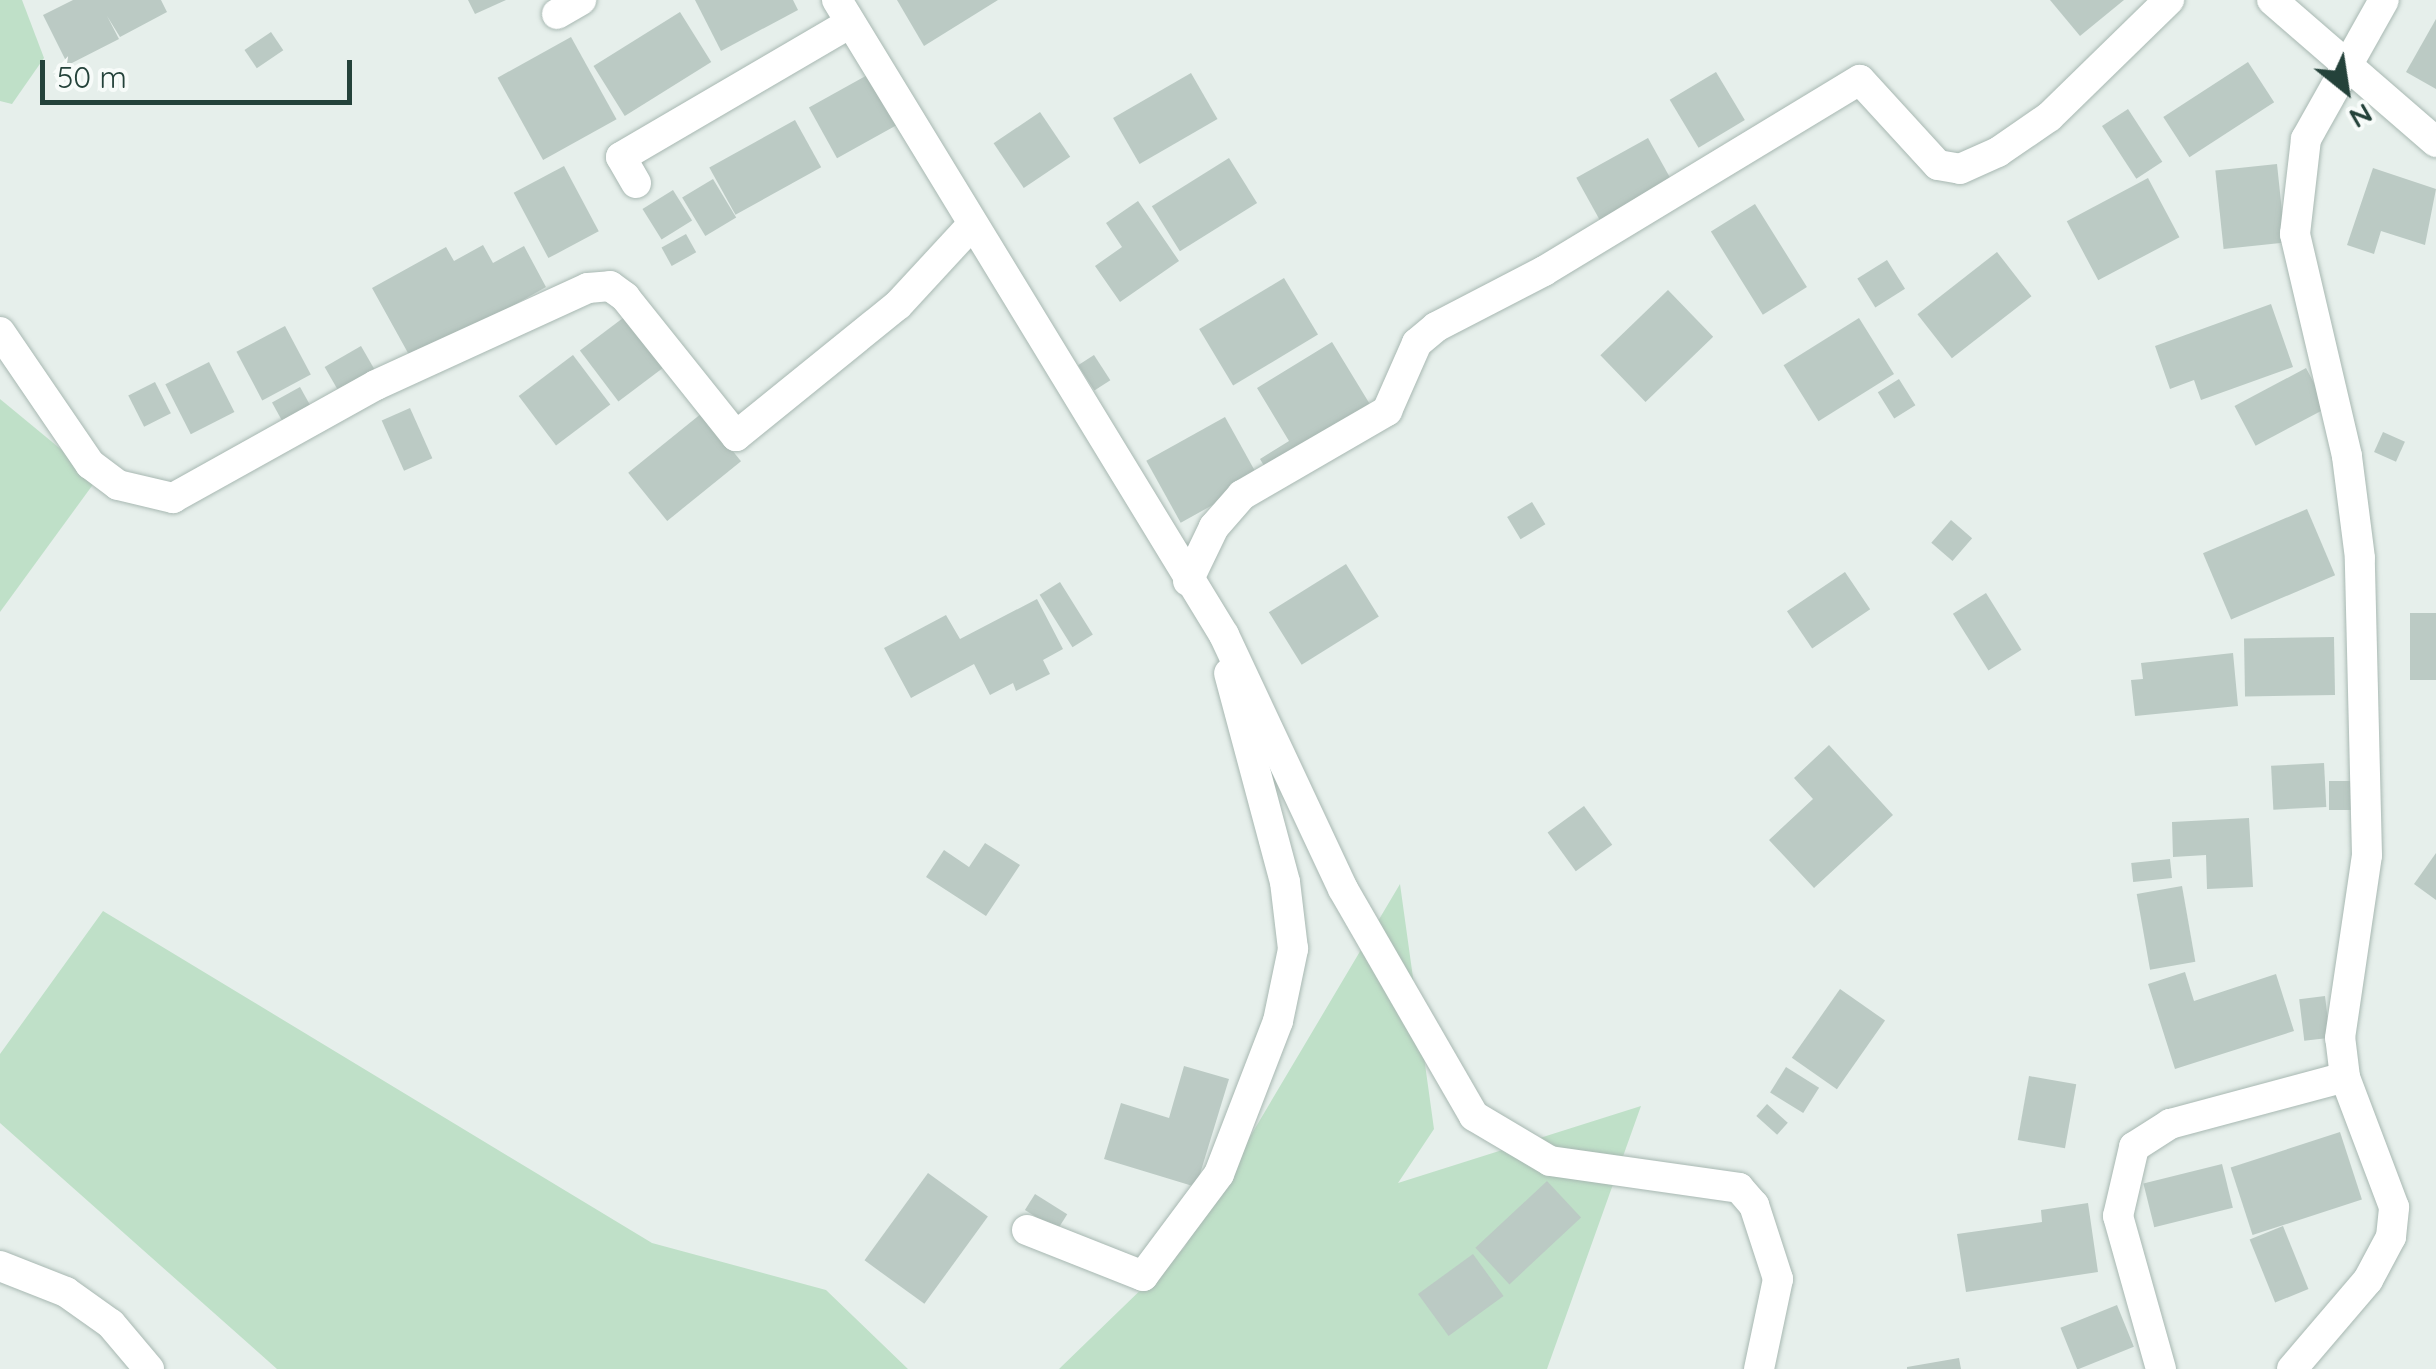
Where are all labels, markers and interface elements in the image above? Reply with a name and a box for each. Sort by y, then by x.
scale bar [45,40,358,102]
north arrow [2296,40,2396,140]
text: 50 m [57,58,127,96]
text: N [2344,96,2379,137]

